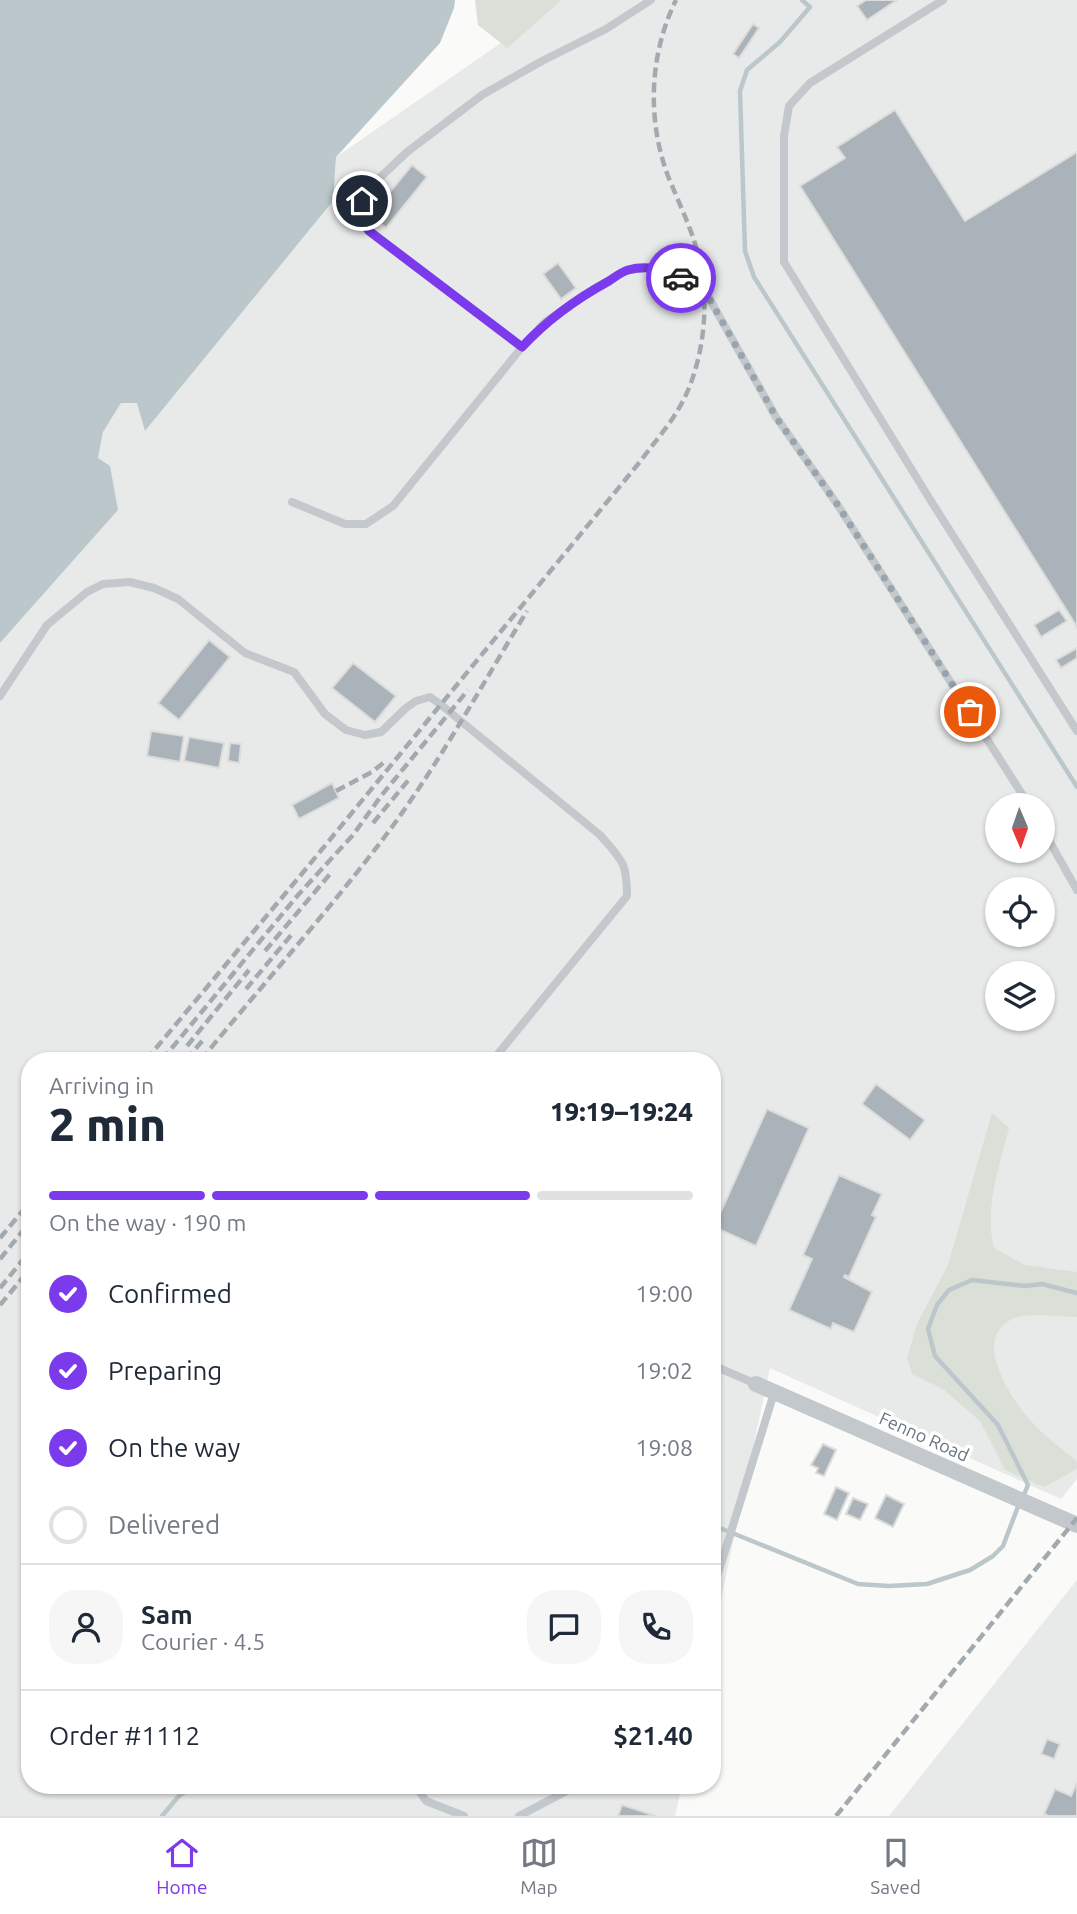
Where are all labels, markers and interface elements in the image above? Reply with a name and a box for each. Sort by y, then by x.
pin [332,171,392,231]
icon: home [343,182,381,220]
courier [646,243,716,313]
icon: car [662,259,700,297]
pin [940,682,1000,742]
icon: bag [951,693,989,731]
north arrow [985,793,1055,863]
map controls [985,793,1055,1031]
button: locate [985,877,1055,947]
button: layers [985,961,1055,1031]
text: Arriving in [49,1073,154,1098]
text: 19:19–19:24 [550,1097,693,1126]
text: 2 min [49,1098,166,1150]
text: On the way · 190 m [49,1210,246,1235]
icon: check [49,1275,87,1313]
text: Confirmed [108,1279,232,1308]
text: 19:00 [635,1281,693,1306]
icon: check [49,1352,87,1390]
text: Preparing [108,1356,222,1385]
text: 19:02 [635,1358,693,1383]
street label: Fenno Road [876,1407,972,1465]
icon: check [49,1429,87,1467]
text: On the way [108,1433,240,1462]
text: 19:08 [635,1435,693,1460]
text: Delivered [108,1510,220,1539]
button: person [49,1590,123,1664]
button: chat [527,1590,601,1664]
button: phone [619,1590,693,1664]
text: Sam [141,1600,193,1629]
text: Courier · 4.5 [141,1629,265,1654]
text: Order #1112 [49,1721,200,1750]
text: $21.40 [613,1721,693,1750]
tab: Home [156,1834,207,1898]
tab: Map [520,1834,558,1898]
tab: Saved [870,1834,921,1898]

